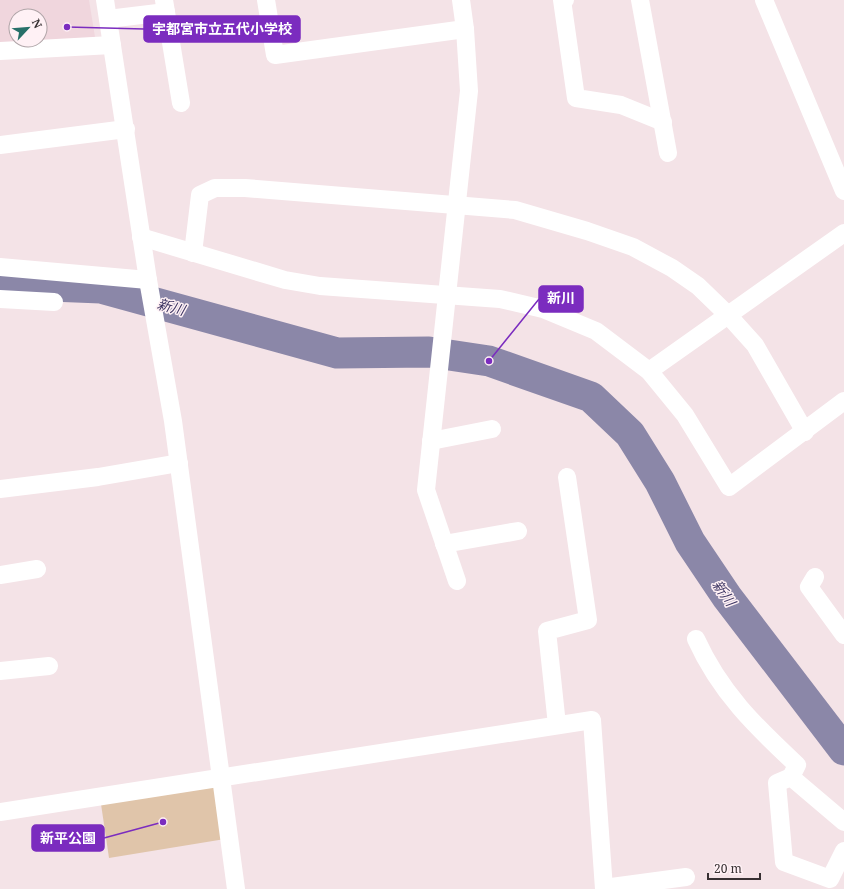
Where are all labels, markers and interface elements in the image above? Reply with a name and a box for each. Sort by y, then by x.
north arrow [8,8,48,48]
text: N [29,16,46,31]
callout: 宇都宮市立五代小学校 [144,16,300,42]
text: 宇都宮市立五代小学校 [152,19,292,38]
callout: 新川 [539,286,583,312]
text: 新川 [547,288,575,307]
water label: 新川 [155,294,189,320]
water label: 新川 [709,576,741,611]
callout: 新平公園 [32,825,104,851]
text: 新平公園 [40,828,96,847]
scale bar [708,855,760,881]
text: 20 m [714,860,742,877]

